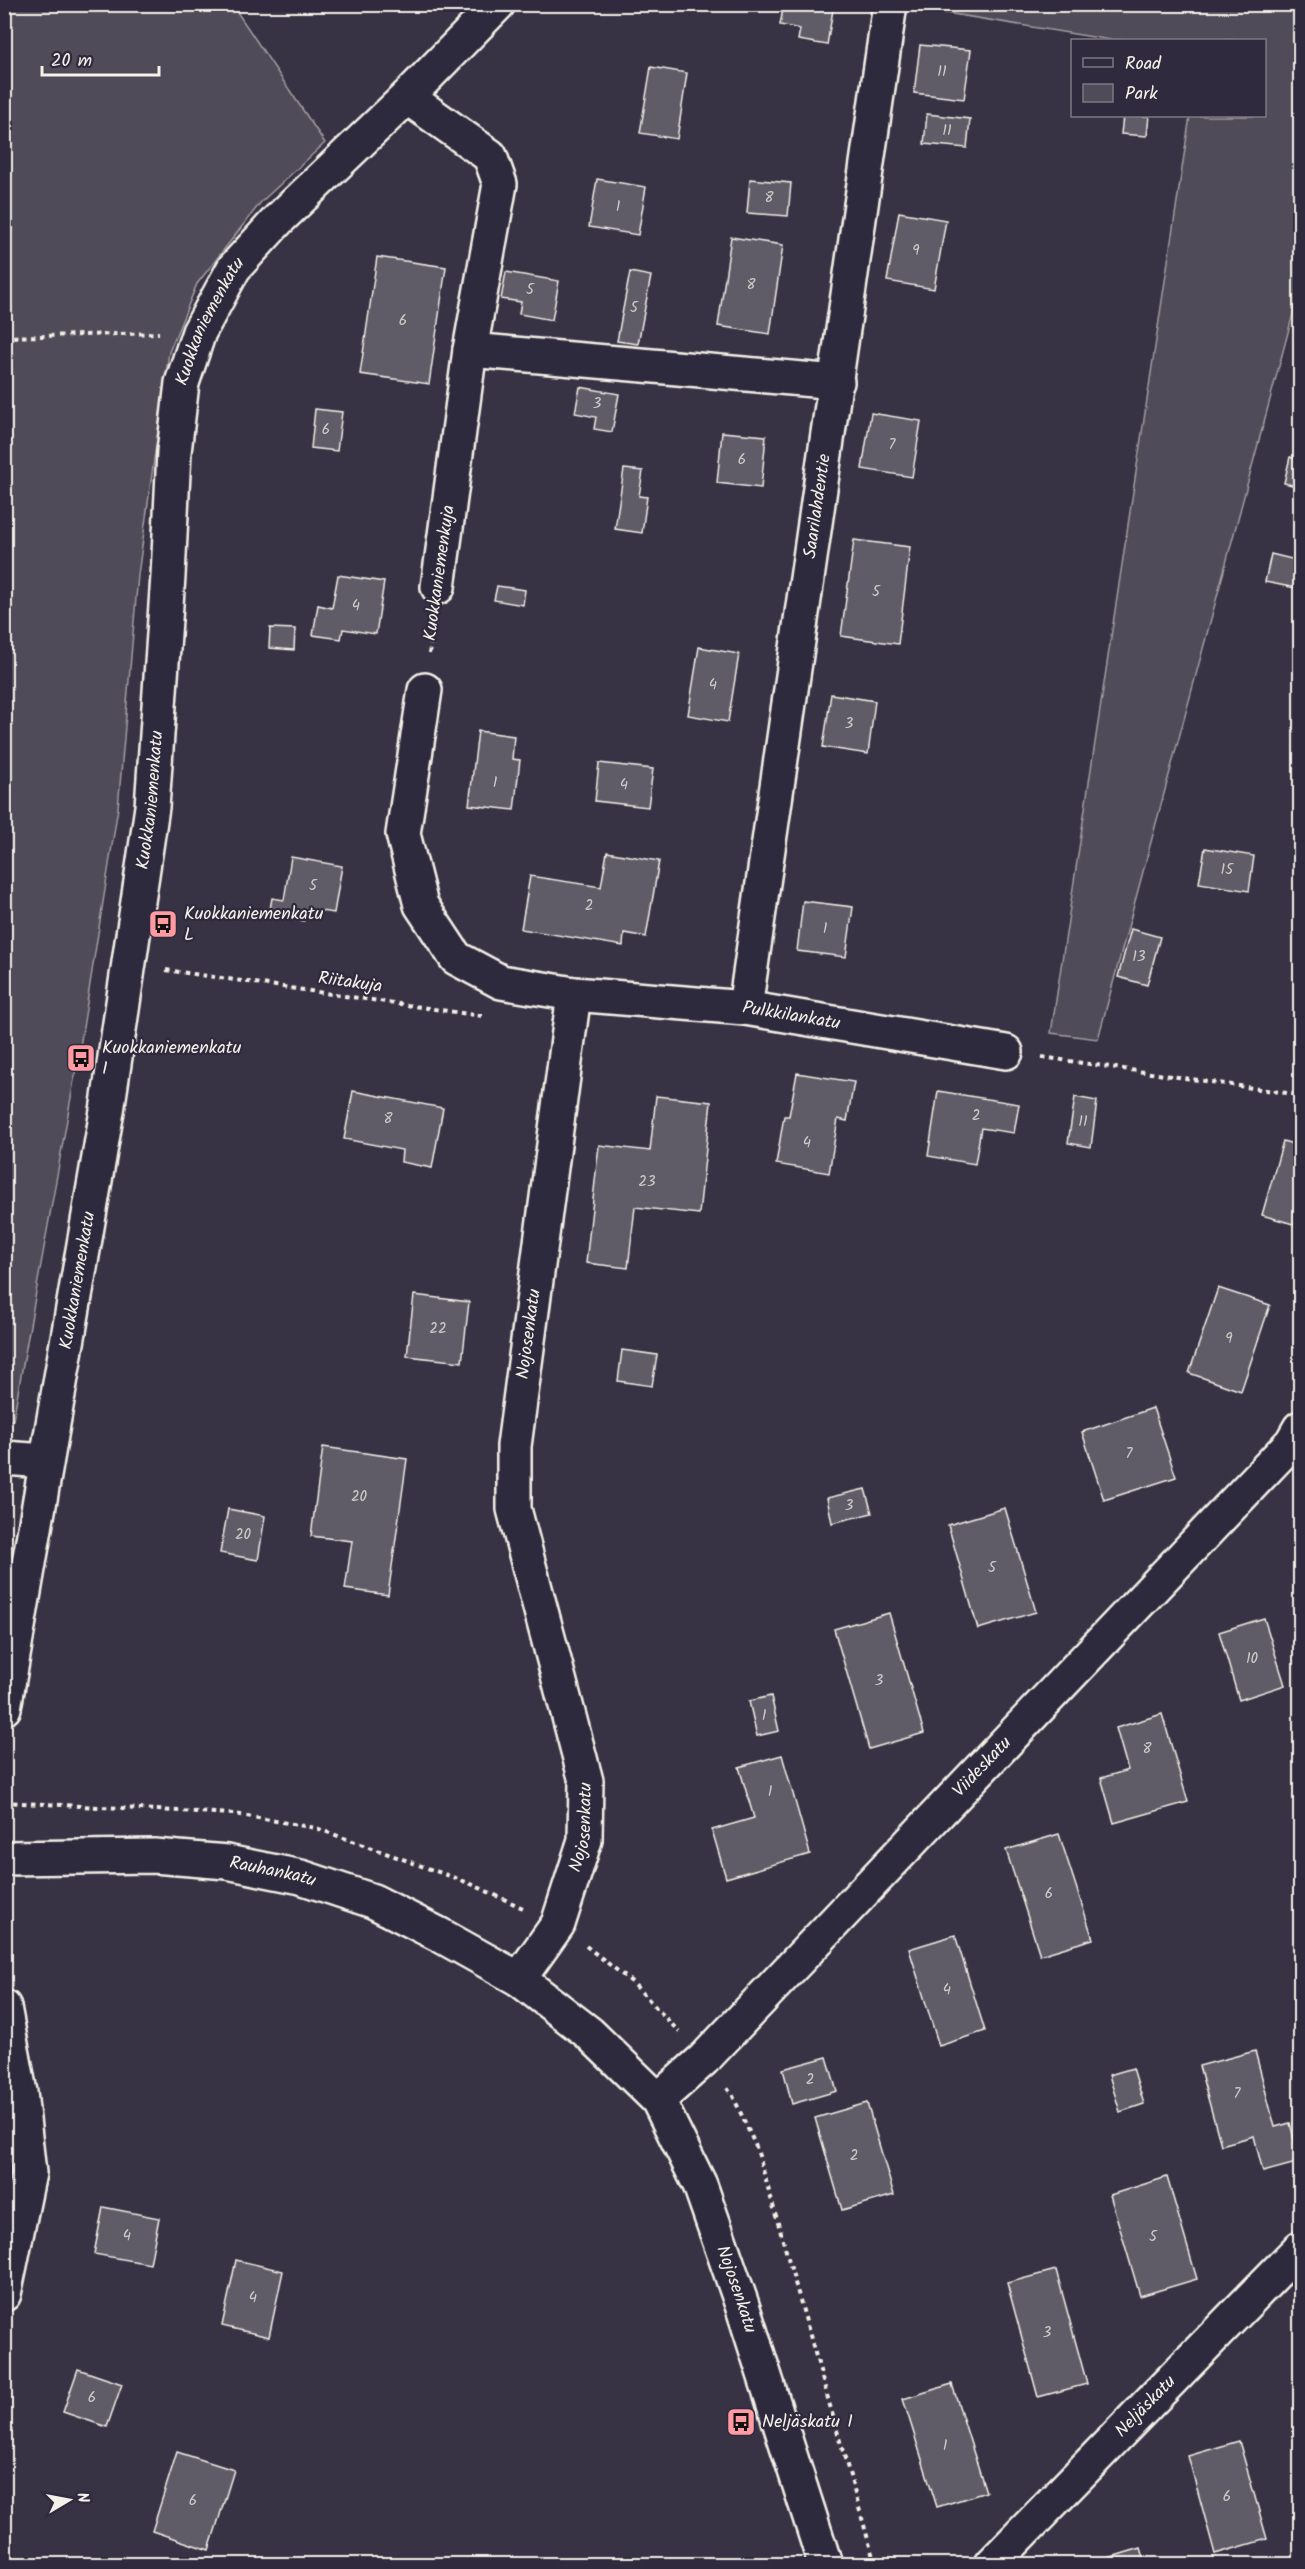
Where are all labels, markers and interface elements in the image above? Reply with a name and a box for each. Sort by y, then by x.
scale bar [42,39,159,77]
legend [1071,39,1266,117]
text: 20 m [51,47,92,76]
text: Road [1125,50,1162,79]
house number: 11 [937,60,947,84]
text: Park [1125,80,1158,109]
house number: 11 [942,119,952,143]
house number: 8 [764,186,774,210]
house number: 1 [616,195,621,219]
house number: 9 [912,239,920,263]
street label: Kuokkaniemenkatu [168,250,252,389]
house number: 8 [746,273,756,297]
house number: 5 [526,278,535,302]
house number: 5 [630,296,639,320]
house number: 6 [399,309,407,333]
house number: 3 [593,392,602,416]
house number: 6 [322,418,330,442]
house number: 7 [889,433,897,457]
house number: 6 [738,448,746,472]
street label: Saarilahdentie [796,452,839,560]
street label: Kuokkaniemenkuja [416,503,464,643]
house number: 5 [872,580,881,604]
house number: 4 [352,594,360,618]
house number: 4 [709,673,717,697]
house number: 3 [845,712,854,736]
street label: Kuokkaniemenkatu [128,729,172,871]
house number: 1 [493,771,498,795]
house number: 4 [620,773,628,797]
house number: 15 [1221,858,1234,882]
house number: 5 [309,874,318,898]
house number: 2 [585,894,593,918]
place label: Kuokkaniemenkatu L [184,900,324,950]
bus stop icon: Kuokkaniemenkatu L [147,908,179,940]
house number: 1 [823,917,828,941]
house number: 13 [1132,945,1146,969]
street label: Riitakuja [316,964,384,1002]
street label: Pulkkilankatu [740,993,843,1038]
place label: Kuokkaniemenkatu I [102,1034,242,1084]
bus stop icon: Kuokkaniemenkatu I [65,1042,97,1074]
house number: 2 [972,1104,980,1128]
house number: 8 [383,1107,393,1131]
house number: 11 [1078,1110,1088,1134]
house number: 4 [803,1131,811,1155]
house number: 23 [638,1170,656,1194]
street label: Kuokkaniemenkatu [52,1209,104,1351]
street label: Nojosenkatu [509,1287,549,1381]
house number: 22 [429,1317,447,1341]
house number: 9 [1225,1327,1233,1351]
house number: 7 [1126,1442,1134,1466]
house number: 20 [351,1485,368,1509]
house number: 3 [845,1494,854,1518]
house number: 20 [235,1523,252,1547]
house number: 5 [988,1556,997,1580]
house number: 10 [1246,1647,1259,1671]
house number: 3 [875,1669,884,1693]
house number: 1 [762,1704,767,1728]
street label: Viideskatu [946,1729,1019,1804]
house number: 8 [1142,1737,1152,1761]
house number: 1 [768,1780,773,1804]
street label: Nojosenkatu [561,1782,600,1876]
street label: Rauhankatu [227,1848,320,1896]
house number: 6 [1045,1882,1053,1906]
house number: 4 [943,1978,951,2002]
house number: 2 [806,2068,814,2092]
house number: 7 [1234,2082,1242,2106]
house number: 2 [850,2144,858,2168]
house number: 4 [123,2224,131,2248]
house number: 5 [1149,2225,1158,2249]
street label: Nojosenkatu [708,2241,765,2337]
house number: 4 [249,2286,257,2310]
house number: 3 [1043,2321,1052,2345]
street label: Neljäskatu [1108,2368,1183,2445]
house number: 6 [88,2386,96,2410]
bus stop icon: Neljäskatu I [725,2406,757,2438]
place label: Neljäskatu I [762,2408,853,2437]
house number: 1 [943,2434,948,2458]
north arrow [39,2470,99,2530]
house number: 6 [1223,2485,1231,2509]
house number: 6 [189,2489,197,2513]
text: N [69,2491,95,2505]

